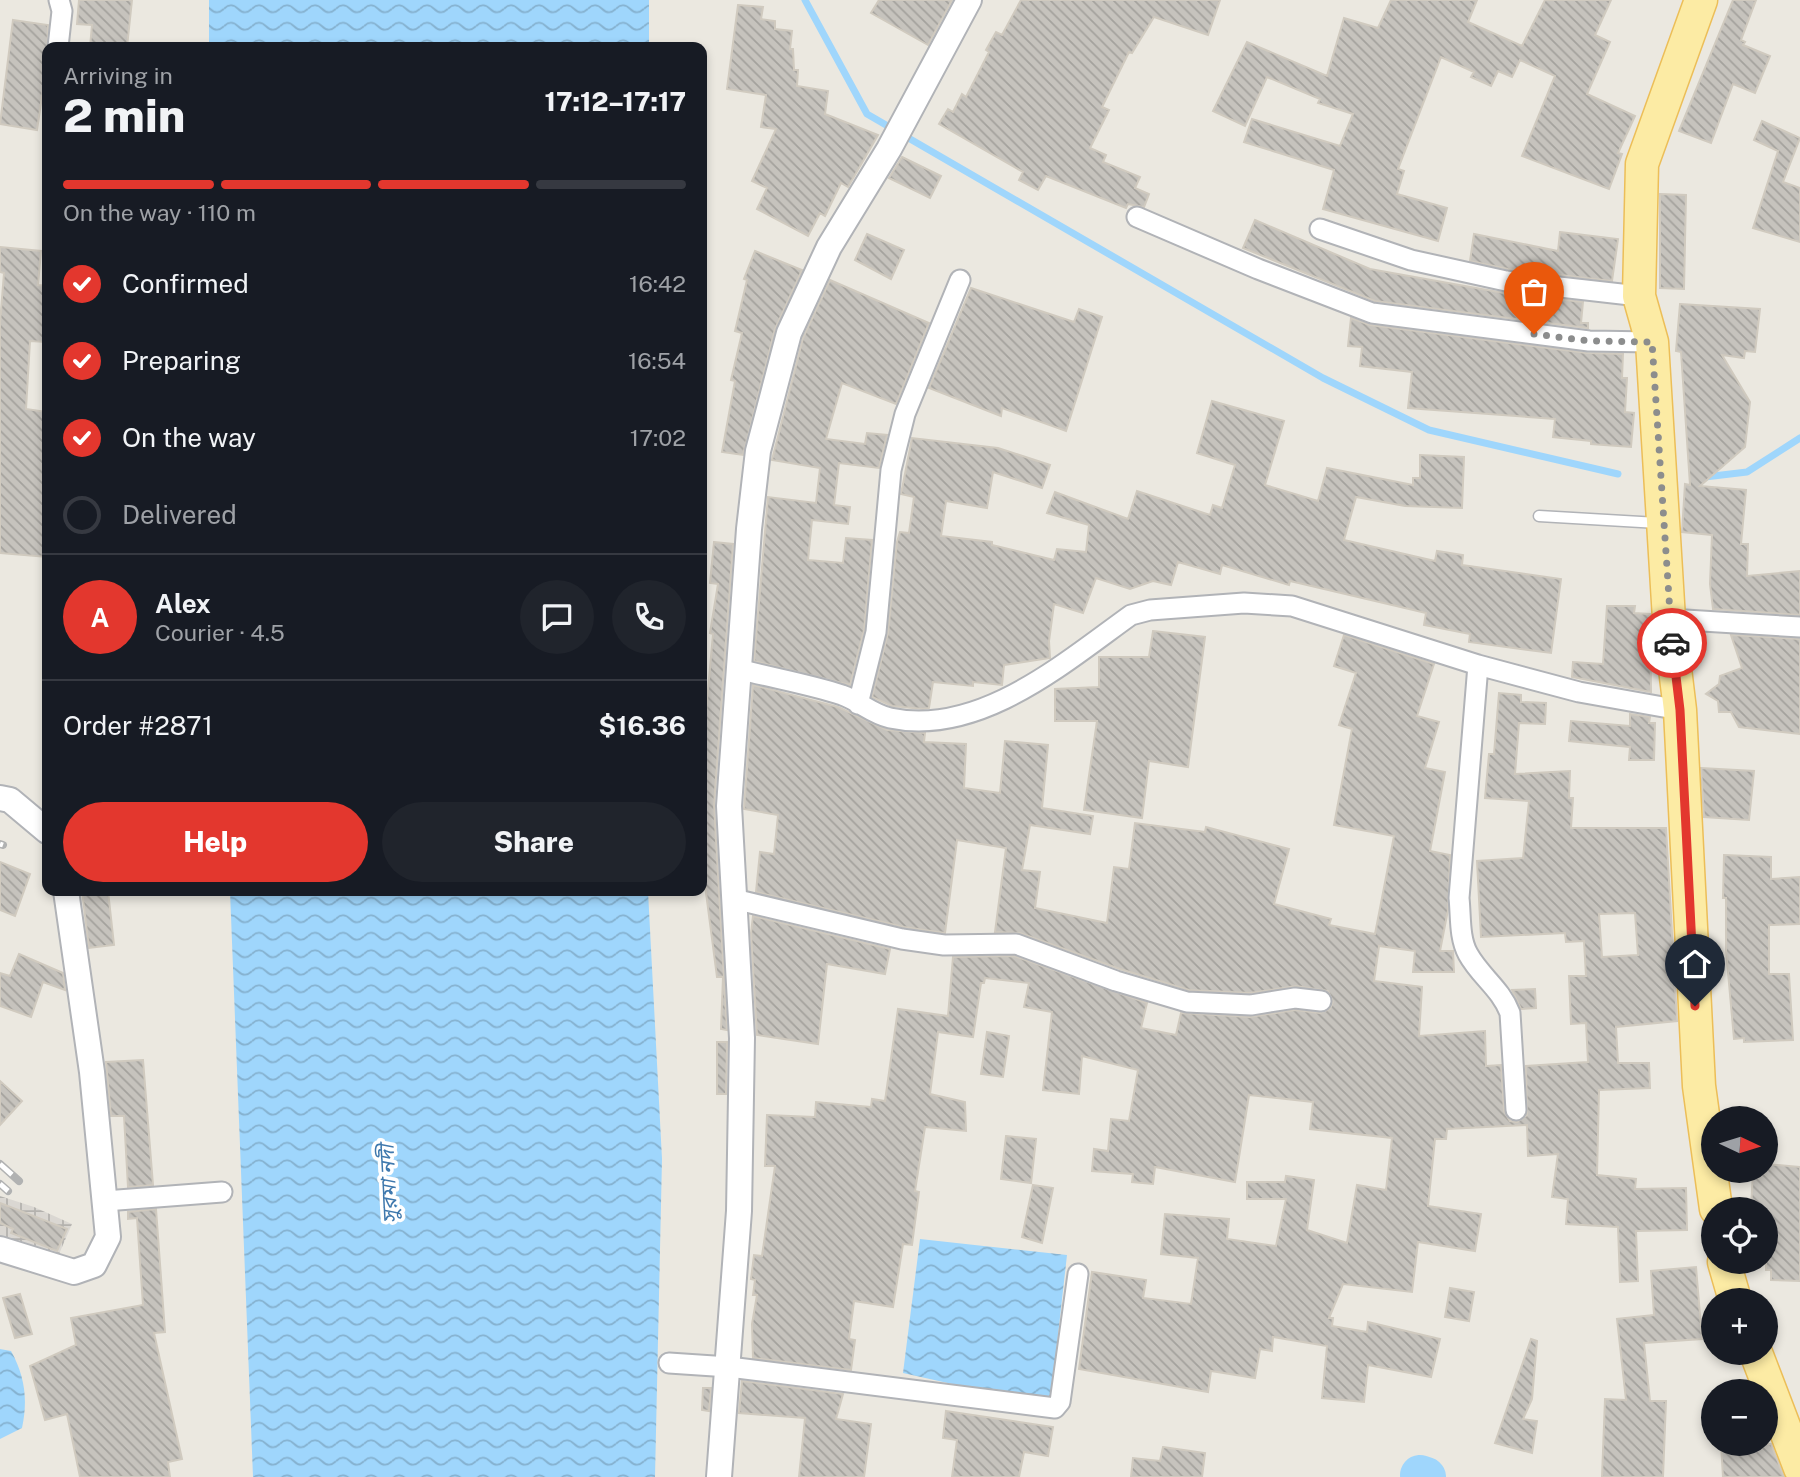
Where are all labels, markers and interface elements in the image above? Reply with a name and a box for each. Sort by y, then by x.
text: Arriving in [63,62,173,89]
text: 17:12–17:17 [545,86,686,117]
text: 2 min [63,88,185,142]
text: On the way · 110 m [63,199,256,226]
pin [1504,262,1564,334]
icon: check [63,265,101,303]
text: Confirmed [122,268,249,299]
text: 16:42 [629,270,686,297]
icon: bag [1515,273,1553,311]
icon: check [63,342,101,380]
text: Preparing [122,345,241,376]
text: 16:54 [628,347,686,374]
icon: check [63,419,101,457]
text: On the way [122,422,256,453]
text: 17:02 [630,424,686,451]
text: Delivered [122,499,237,530]
button: chat [520,580,594,654]
button: phone [612,580,686,654]
text: Alex [155,588,211,619]
text: A [91,602,109,633]
courier [1637,608,1707,678]
text: Courier · 4.5 [155,619,285,646]
icon: car [1653,624,1691,662]
text: Order #2871 [63,710,213,741]
text: $16.36 [599,710,686,741]
button: Help [63,802,368,882]
button: Share [382,802,686,882]
pin [1665,934,1725,1006]
icon: home [1676,945,1714,983]
north arrow [1701,1106,1778,1183]
map controls [1701,1106,1778,1456]
water label: সুরমা নদী [373,1140,403,1224]
button: locate [1701,1197,1778,1274]
button: + [1701,1288,1778,1365]
button: − [1701,1379,1778,1456]

